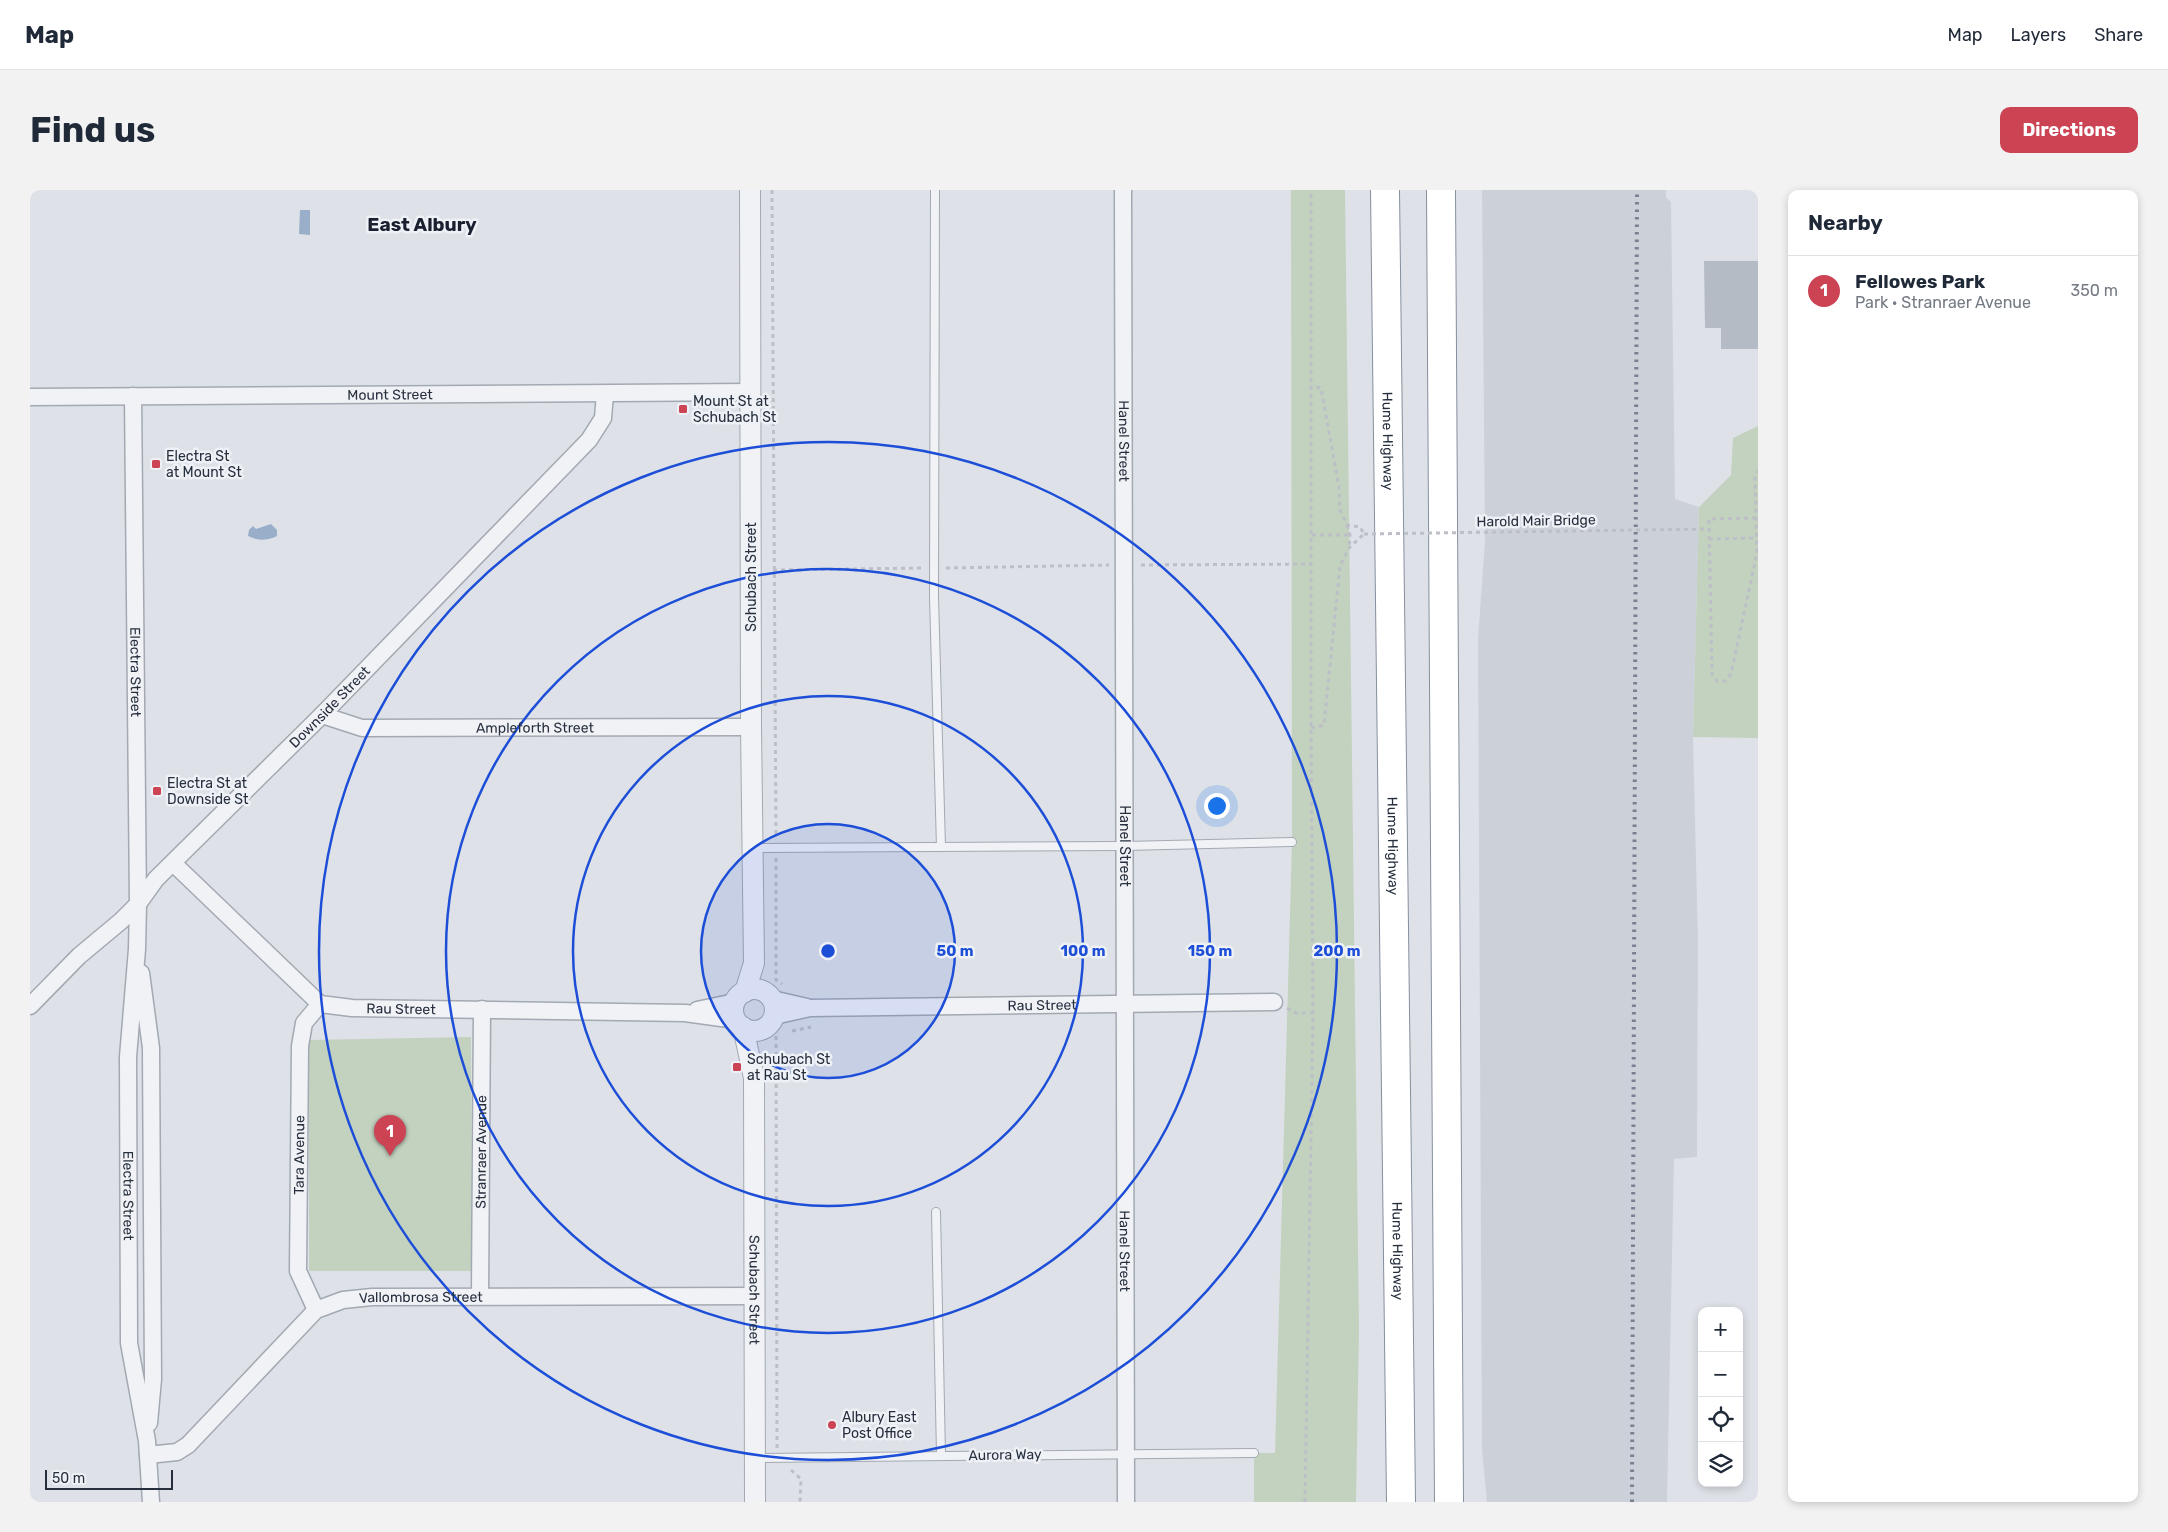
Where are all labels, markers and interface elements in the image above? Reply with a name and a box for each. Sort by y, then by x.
text: Map [25,21,74,49]
text: Map [1948,24,1983,46]
text: Layers [2011,24,2066,46]
text: Share [2094,24,2143,46]
button: Directions [2000,107,2138,153]
text: Find us [30,109,155,151]
text: Nearby [1808,210,1883,235]
district label: East Albury [367,213,477,236]
text: Fellowes Park [1855,270,1985,293]
text: 1 [1820,281,1828,300]
text: 350 m [2071,281,2118,300]
text: Park · Stranraer Avenue [1855,293,2031,312]
street label: Mount Street [347,386,433,403]
street label: Hume Highway [1379,392,1397,491]
place label: Mount St at Schubach St [693,393,777,426]
street label: Hanel Street [1116,400,1133,482]
marker: Mount St at Schubach St [677,403,689,415]
place label: Electra St at Mount St [166,448,242,481]
marker: Electra St at Mount St [150,458,162,470]
street label: Harold Mair Bridge [1476,511,1596,531]
street label: Schubach Street [743,522,760,632]
street label: Electra Street [127,627,145,718]
street label: Downside Street [286,662,374,751]
street label: Ampleforth Street [476,719,594,736]
place label: Electra St at Downside St [167,775,249,808]
marker: Electra St at Downside St [151,785,163,797]
your location [1204,793,1230,819]
street label: Hume Highway [1384,796,1402,896]
street label: Hanel Street [1116,805,1133,887]
centre of rings [819,942,837,960]
text: 50 m [937,942,973,960]
text: 100 m [1061,942,1105,960]
text: 150 m [1188,942,1232,960]
text: 200 m [1313,942,1361,960]
street label: Rau Street [1007,996,1077,1014]
street label: Rau Street [366,1000,436,1018]
place label: Schubach St at Rau St [747,1051,831,1084]
marker: Schubach St at Rau St [731,1061,743,1073]
street label: Stranraer Avenue [472,1095,490,1209]
street label: Tara Avenue [290,1115,308,1195]
pin: 1 [374,1115,406,1156]
street label: Electra Street [120,1151,137,1241]
street label: Hume Highway [1389,1201,1407,1301]
street label: Hanel Street [1116,1210,1133,1292]
street label: Schubach Street [746,1235,763,1345]
street label: Vallombrosa Street [358,1288,483,1307]
map controls [1698,1307,1743,1487]
button: + [1698,1307,1743,1352]
button: − [1698,1352,1743,1397]
button: locate [1698,1397,1743,1442]
place label: Albury East Post Office [842,1409,917,1442]
marker: Albury East Post Office [826,1419,838,1431]
button: layers [1698,1442,1743,1487]
street label: Aurora Way [968,1446,1042,1464]
scale bar [45,1467,172,1490]
text: 50 m [52,1470,85,1487]

